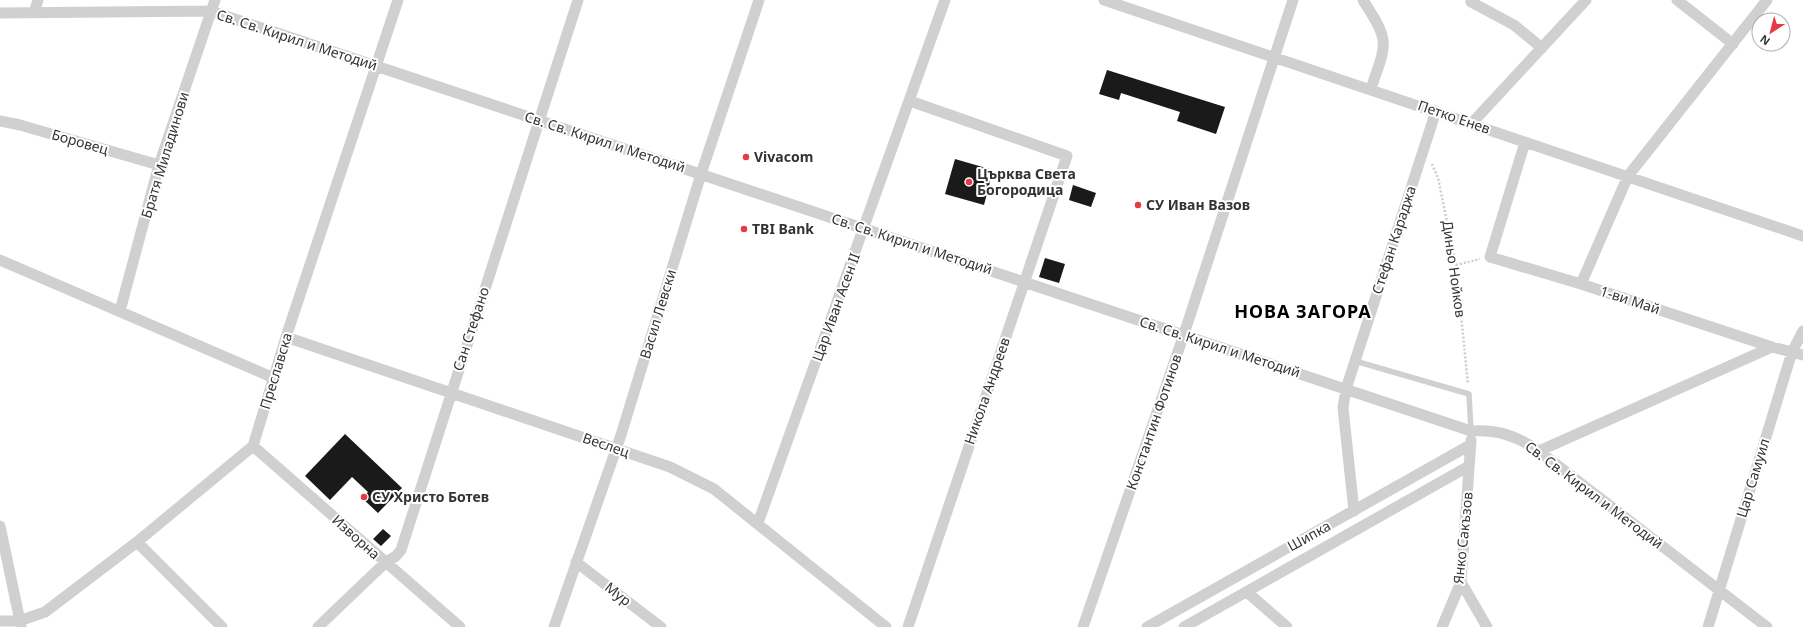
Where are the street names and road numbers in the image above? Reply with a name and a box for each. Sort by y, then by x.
street label: Св. Св. Кирил и Методий [214,5,380,75]
street label: Братя Миладинови [136,89,193,220]
street label: Петко Енев [1415,95,1493,138]
street label: Св. Св. Кирил и Методий [522,107,688,177]
street label: Боровец [50,124,111,159]
street label: Стефан Караджа [1367,183,1420,296]
street label: Св. Св. Кирил и Методий [829,209,995,279]
street label: Диньо Нойков [1438,219,1471,319]
street label: Цар Иван Асен II [807,250,864,364]
street label: Васил Левски [635,267,680,361]
street label: 1-ви Май [1598,281,1663,318]
street label: Сан Стефано [448,285,493,373]
street label: Св. Св. Кирил и Методий [1137,312,1303,382]
street label: Преславска [255,330,296,411]
street label: Никола Андреев [959,335,1014,447]
street label: Константин Фотинов [1121,351,1186,492]
street label: Веслец [580,428,632,461]
street label: Св. Св. Кирил и Методий [1521,436,1667,553]
street label: Цар Самуил [1731,436,1774,520]
street label: Янко Сакъзов [1448,491,1477,585]
street label: Изворна [328,510,384,563]
street label: Шипка [1284,516,1334,555]
street label: Мур [601,577,635,610]

